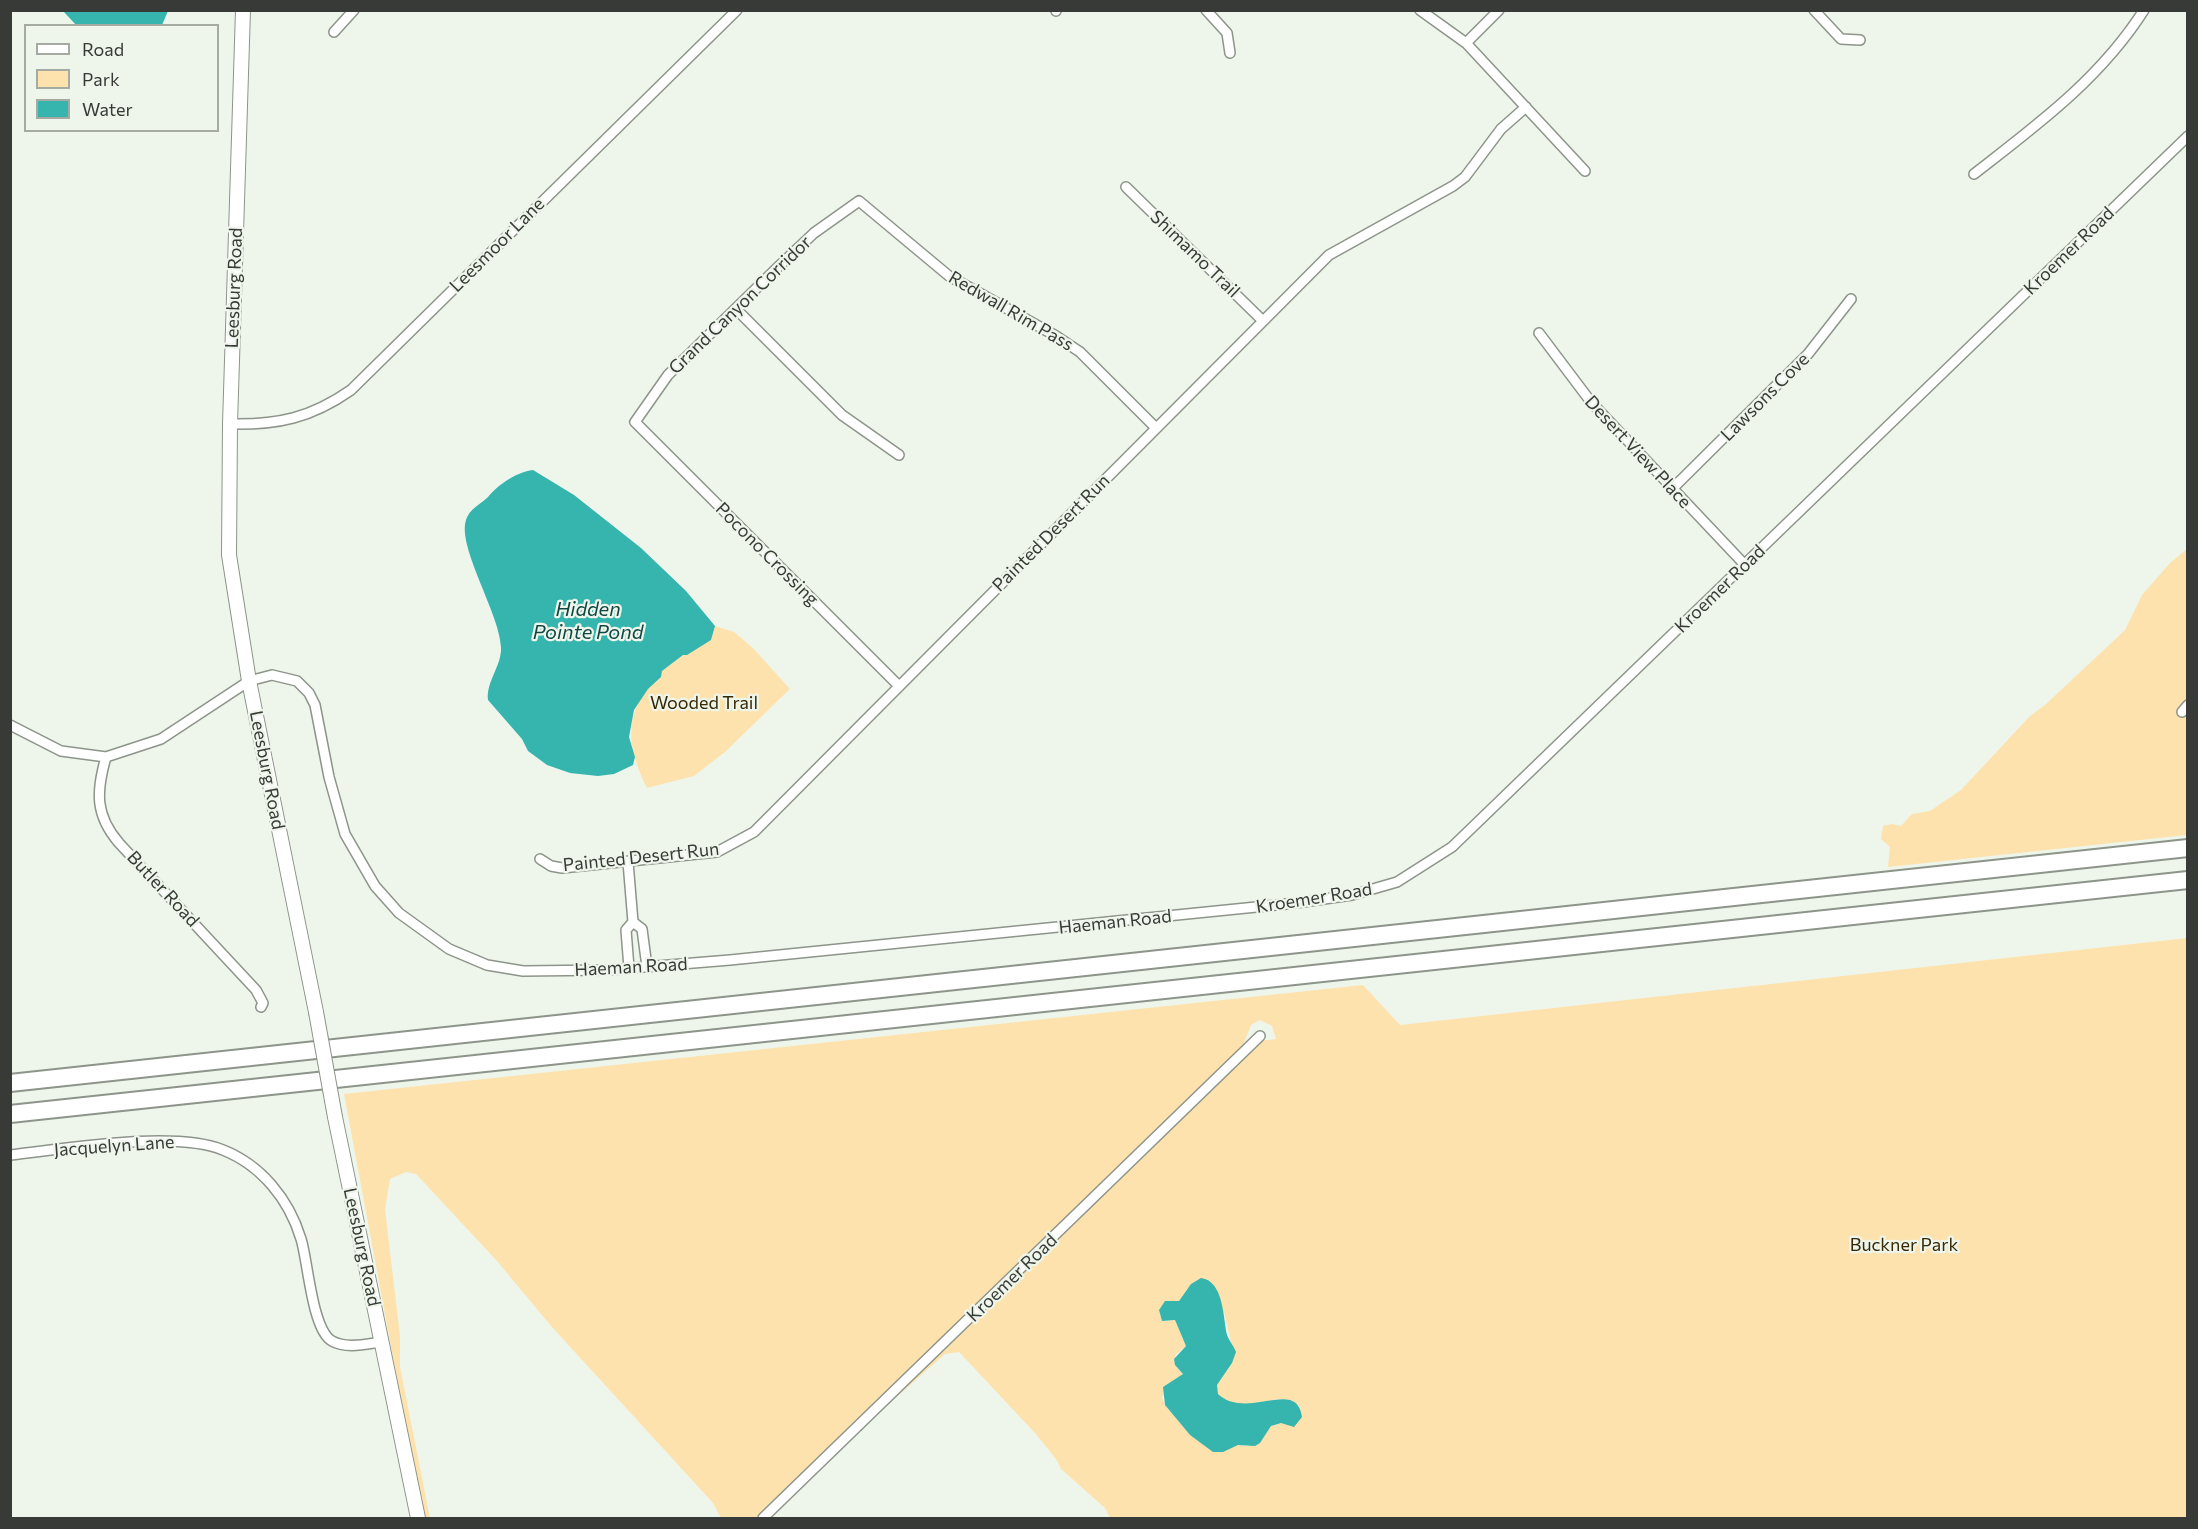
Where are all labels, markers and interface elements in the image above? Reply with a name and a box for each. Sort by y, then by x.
legend [24,24,219,132]
text: Road [82,38,124,60]
text: Park [82,68,120,90]
text: Water [82,98,133,120]
street label: Leesmoor Lane [445,193,549,297]
street label: Kroemer Road [2019,203,2119,299]
street label: Shimamo Trail [1146,206,1244,302]
street label: Leesburg Road [221,227,247,349]
street label: Grand Canyon Corridor [664,231,816,379]
street label: Redwall Rim Pass [945,267,1077,355]
street label: Lawsons Cove [1716,348,1814,446]
street label: Desert View Place [1580,391,1696,513]
street label: Painted Desert Run [988,470,1114,596]
street label: Pocono Crossing [711,498,823,610]
street label: Kroemer Road [1670,541,1770,637]
water label: Hidden Pointe Pond [533,597,643,644]
park label: Wooded Trail [650,692,758,714]
street label: Leesburg Road [245,709,289,831]
street label: Painted Desert Run [562,838,720,876]
street label: Butler Road [122,847,204,931]
street label: Kroemer Road [1254,878,1374,918]
street label: Haeman Road [1058,905,1172,939]
street label: Haeman Road [574,953,688,981]
street label: Jacquelyn Lane [53,1131,175,1161]
street label: Leesburg Road [339,1186,385,1308]
street label: Kroemer Road [962,1230,1062,1326]
park label: Buckner Park [1850,1234,1958,1256]

